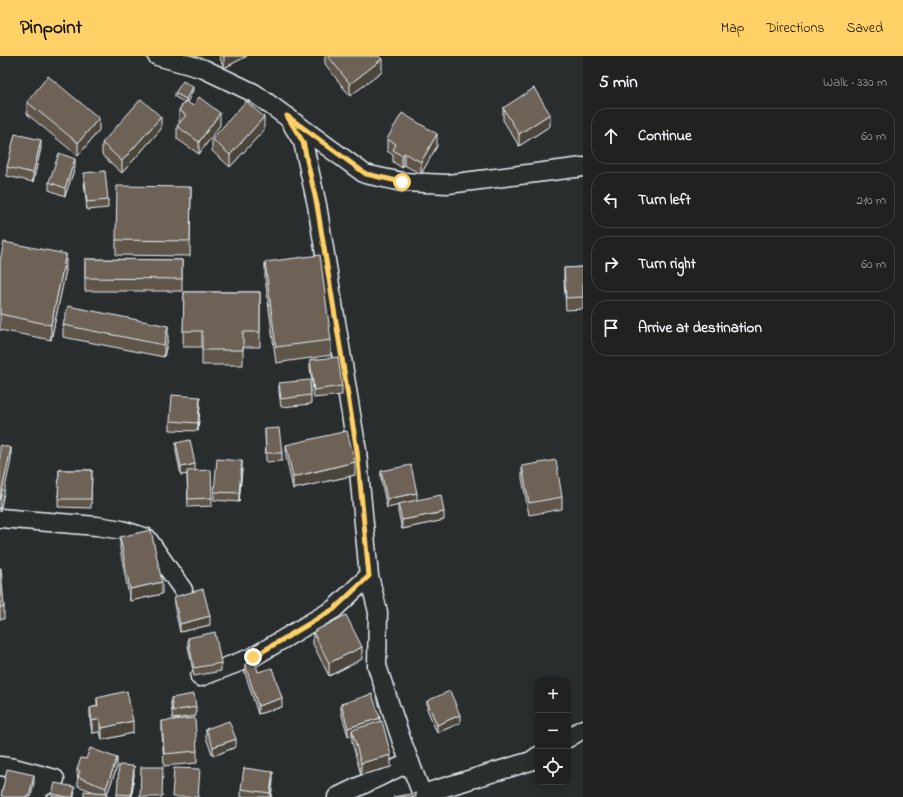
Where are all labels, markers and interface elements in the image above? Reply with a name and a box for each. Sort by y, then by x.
text: Pinpoint [20,15,82,42]
text: Map [721,18,744,39]
text: Directions [766,18,824,39]
text: Saved [846,18,883,39]
text: 5 min [599,70,638,95]
text: Walk · 330 m [823,73,887,92]
icon: ahead [600,125,622,147]
text: Continue [638,125,692,147]
text: 60 m [861,127,886,146]
route start [393,173,411,191]
icon: left [600,189,622,211]
text: Turn left [638,189,691,211]
text: 210 m [856,191,886,210]
icon: right [600,253,622,275]
text: Turn right [638,253,696,275]
text: 60 m [861,255,886,274]
icon: arrive [600,317,622,339]
text: Arrive at destination [638,317,762,339]
route end [244,648,262,666]
map controls [535,677,571,785]
button: + [535,677,571,713]
button: − [535,713,571,749]
button: locate [535,749,571,785]

